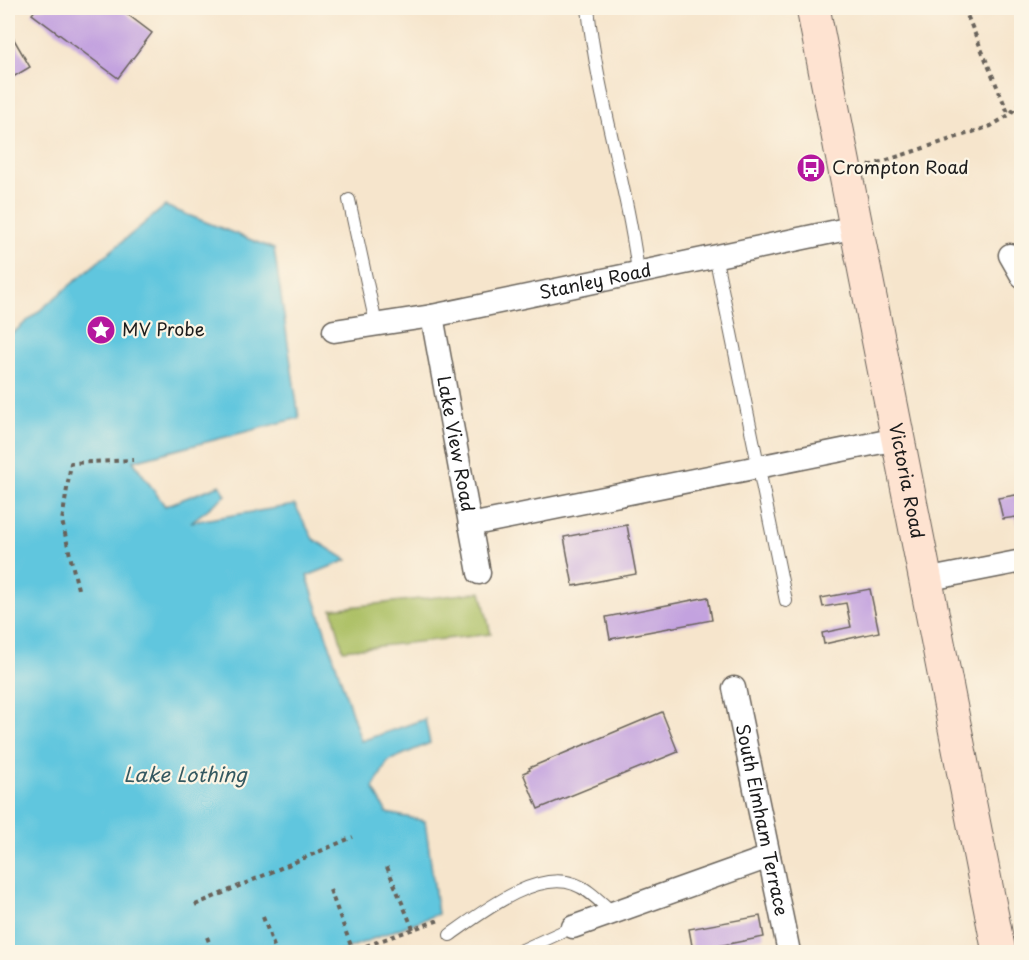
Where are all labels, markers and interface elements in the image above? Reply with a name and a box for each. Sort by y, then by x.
bus stop icon: Crompton Road [795,152,827,184]
place label: Crompton Road [832,153,969,180]
street label: Stanley Road [536,255,654,305]
place icon: MV Probe [85,314,117,346]
place label: MV Probe [122,315,205,342]
street label: Lake View Road [431,373,483,514]
street label: Victoria Road [883,420,932,541]
street label: South Elmham Terrace [730,722,796,918]
water label: Lake Lothing [124,759,248,789]

